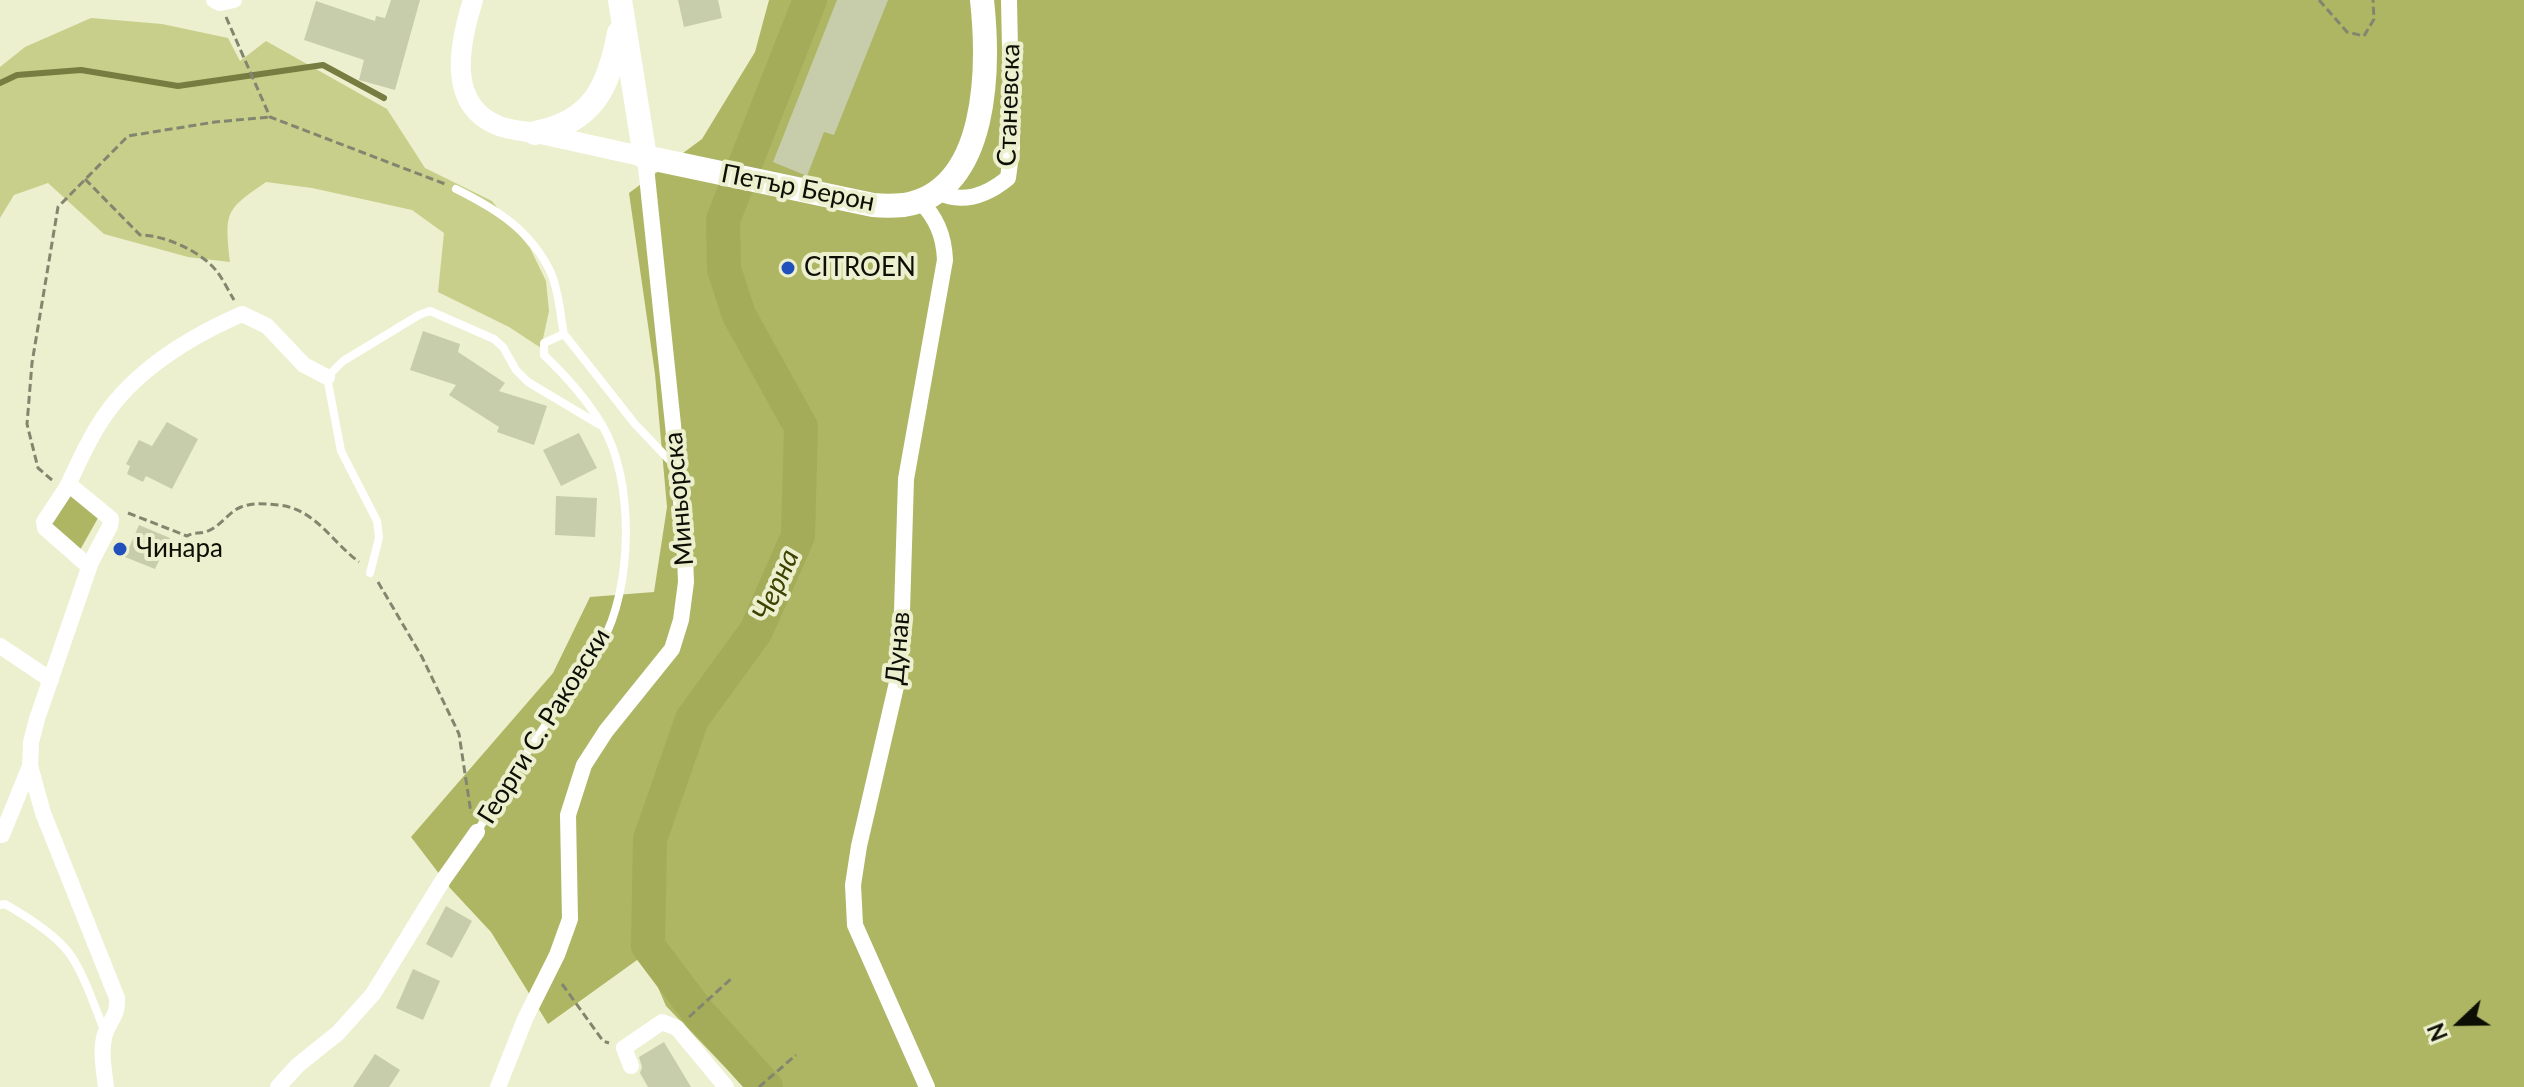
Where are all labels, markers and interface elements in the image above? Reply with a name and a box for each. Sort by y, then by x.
street label: Станевска [991,43,1027,167]
street label: Петър Берон [719,158,877,218]
place label: CITROEN [804,252,916,284]
marker: CITROEN [779,259,797,277]
street label: Миньорска [658,431,700,567]
place label: Чинара [136,533,223,565]
marker: Чинара [111,540,129,558]
water label: Черна [746,544,806,626]
street label: Дунав [879,610,917,686]
street label: Георги С. Раковски [471,623,617,829]
north arrow [2420,983,2500,1063]
text: N [2422,1019,2453,1045]

